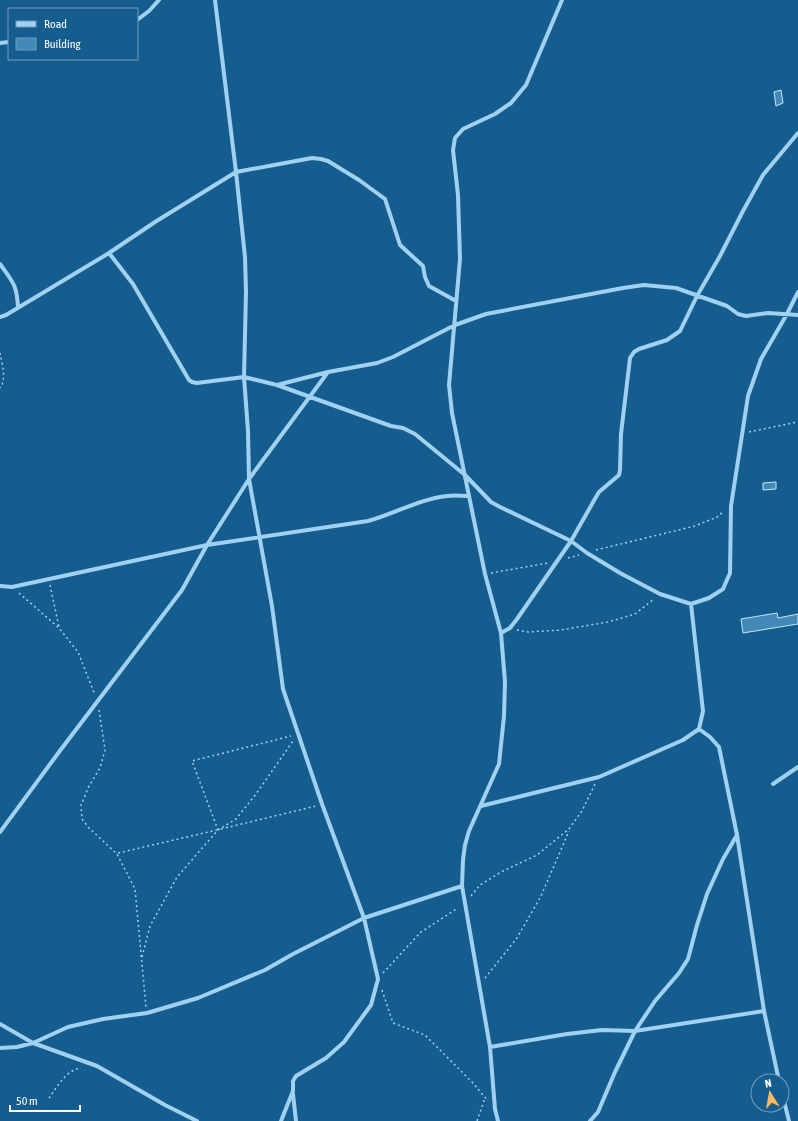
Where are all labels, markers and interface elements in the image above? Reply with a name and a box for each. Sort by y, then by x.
legend [8,8,138,60]
text: Road [44,17,67,31]
text: Building [44,37,82,51]
north arrow [750,1073,790,1113]
text: N [764,1077,772,1090]
scale bar [10,1087,80,1113]
text: 50 m [16,1094,38,1108]

